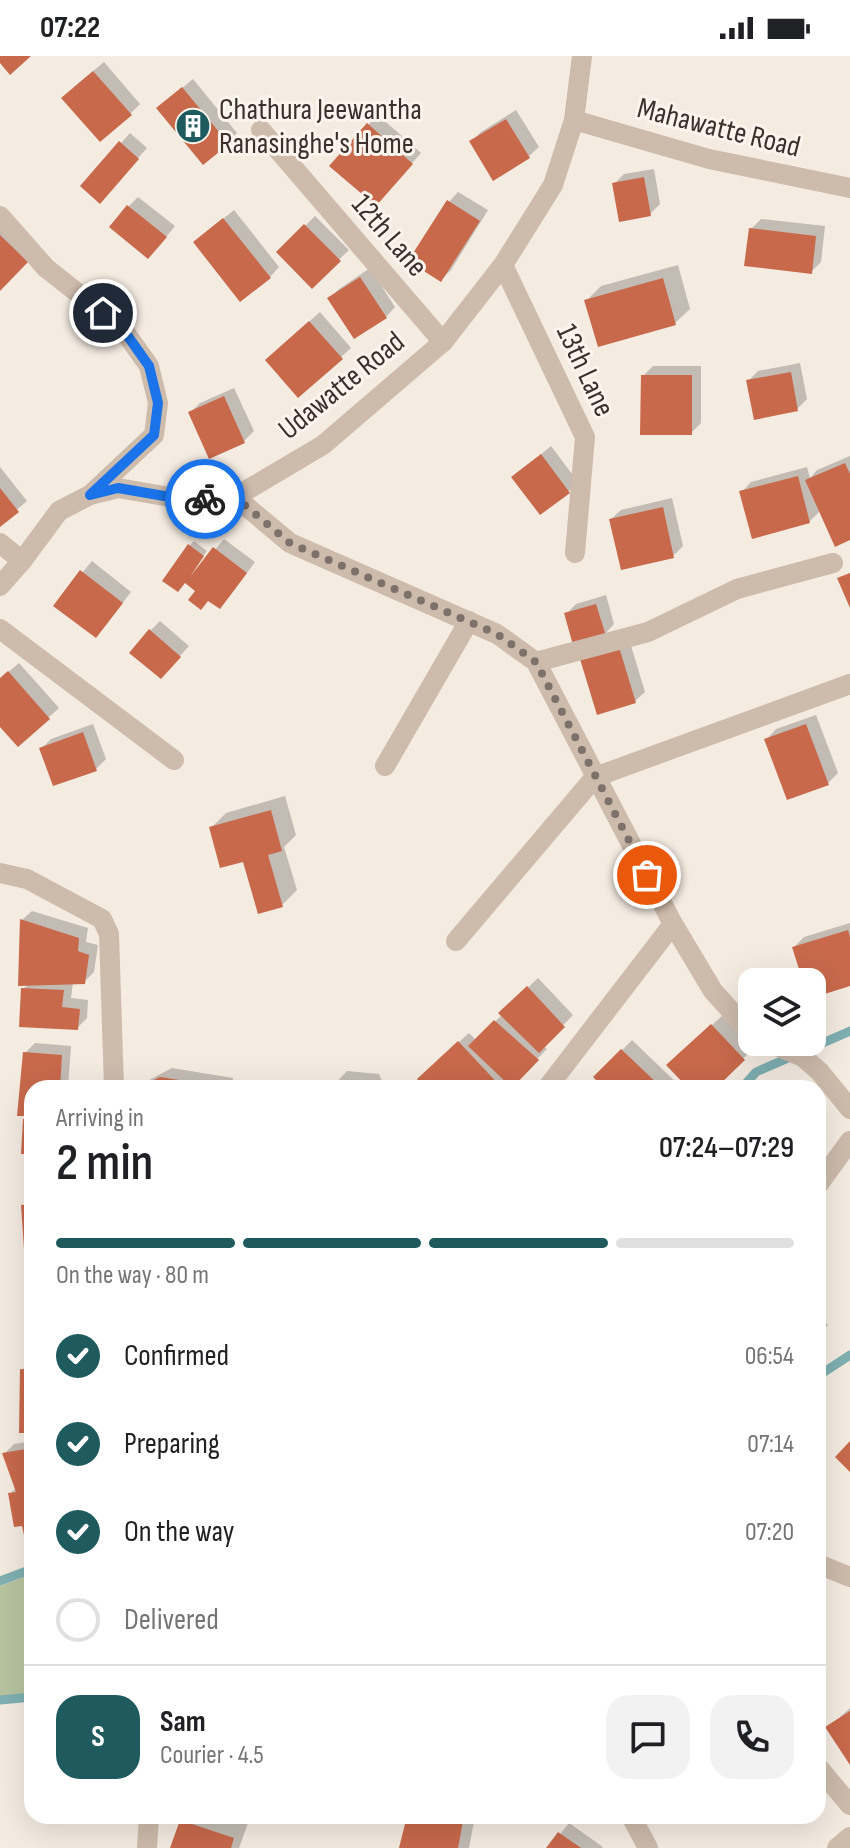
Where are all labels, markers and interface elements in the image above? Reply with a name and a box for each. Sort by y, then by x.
text: 07:22 [40,10,100,46]
street label: Mahawatte Road [634,90,804,166]
place label: Chathura Jeewantha Ranasinghe's Home [219,92,422,162]
building icon: Chathura Jeewantha Ranasinghe's Home [174,107,212,145]
street label: 12th Lane [344,187,435,284]
pin [69,279,137,347]
icon: home [81,291,125,335]
street label: 13th Lane [548,319,622,422]
street label: Udawatte Road [271,324,412,447]
courier [165,459,245,539]
icon: bike [183,477,227,521]
pin [613,841,681,909]
icon: bag [625,853,669,897]
map controls [738,968,826,1056]
button: layers [738,968,826,1056]
text: Arriving in [56,1103,144,1134]
text: 07:24–07:29 [659,1130,794,1166]
text: 2 min [56,1132,153,1195]
text: On the way · 80 m [56,1260,209,1291]
icon: check [56,1334,100,1378]
text: Confirmed [124,1338,229,1374]
text: 06:54 [745,1341,794,1372]
icon: check [56,1422,100,1466]
text: Preparing [124,1426,220,1462]
text: 07:14 [747,1429,794,1460]
icon: check [56,1510,100,1554]
text: On the way [124,1514,234,1550]
text: 07:20 [745,1517,794,1548]
text: Delivered [124,1602,219,1638]
button: chat [606,1695,690,1779]
button: phone [710,1695,794,1779]
text: Sam [160,1704,206,1740]
text: S [91,1719,105,1755]
text: Courier · 4.5 [160,1740,264,1771]

